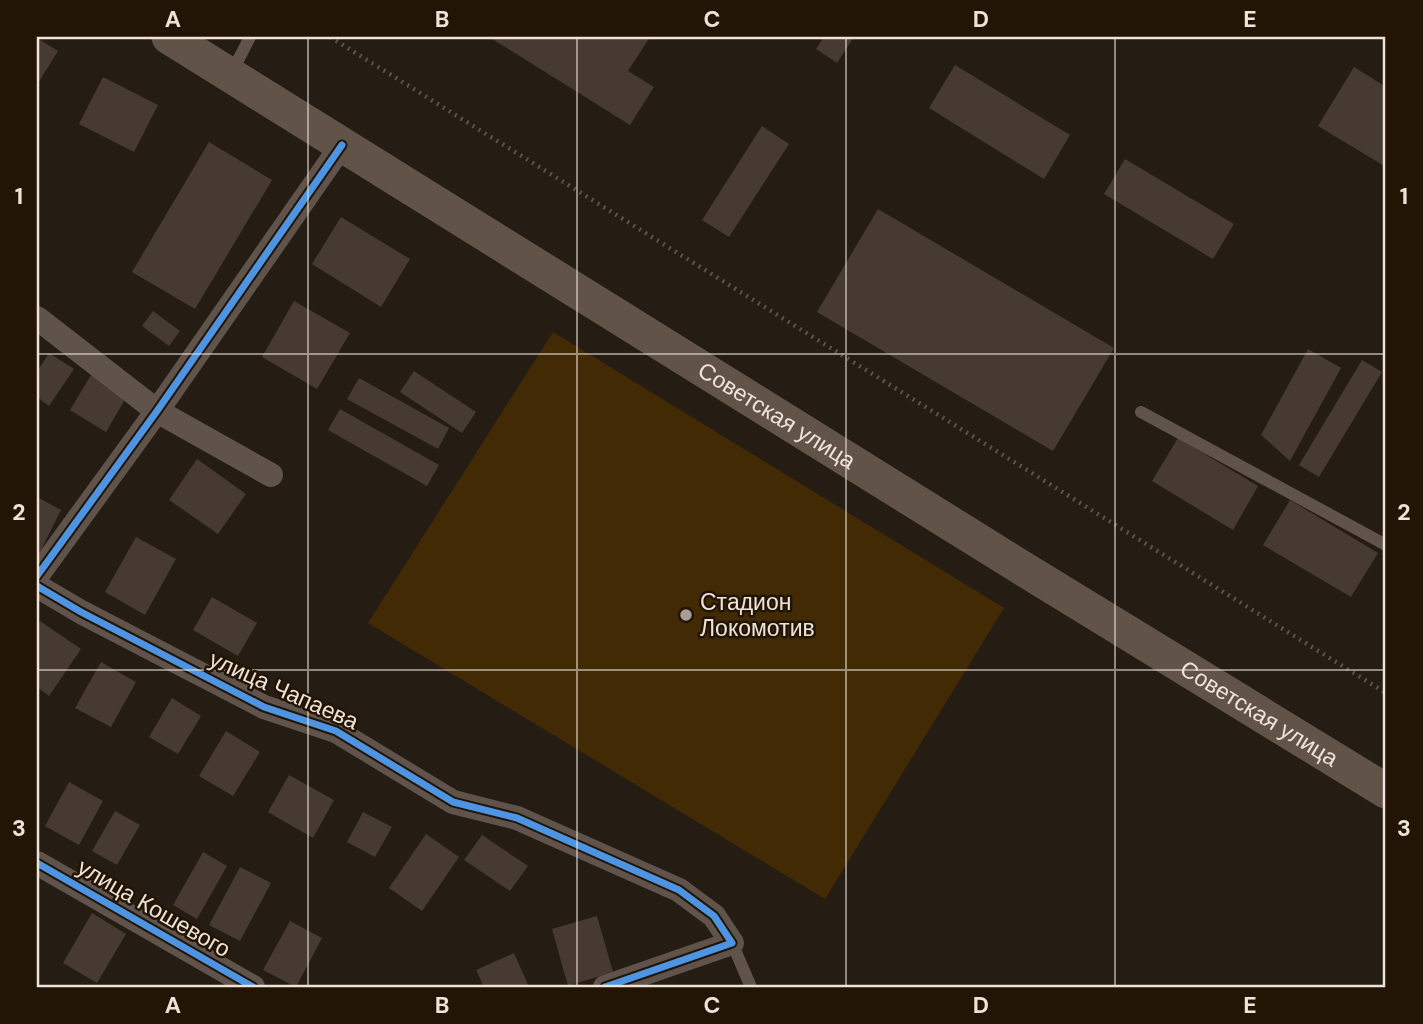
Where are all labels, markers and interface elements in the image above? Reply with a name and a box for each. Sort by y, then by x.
text: A [165,4,181,34]
text: B [435,4,449,34]
text: C [704,4,720,34]
text: D [973,4,989,34]
text: E [1243,4,1257,34]
text: 1 [15,181,23,211]
text: 1 [1400,181,1408,211]
street label: Советская улица [692,355,862,476]
text: 2 [12,497,26,527]
text: 2 [1397,497,1411,527]
place label: Стадион Локомотив [700,587,815,643]
marker: Стадион Локомотив [678,607,694,623]
street label: улица Чапаева [205,644,363,736]
street label: Советская улица [1175,653,1344,773]
text: 3 [12,813,26,843]
text: 3 [1397,813,1411,843]
street label: улица Кошевого [72,852,236,964]
text: A [165,990,181,1020]
text: B [435,990,449,1020]
text: C [704,990,720,1020]
text: D [973,990,989,1020]
text: E [1243,990,1257,1020]

